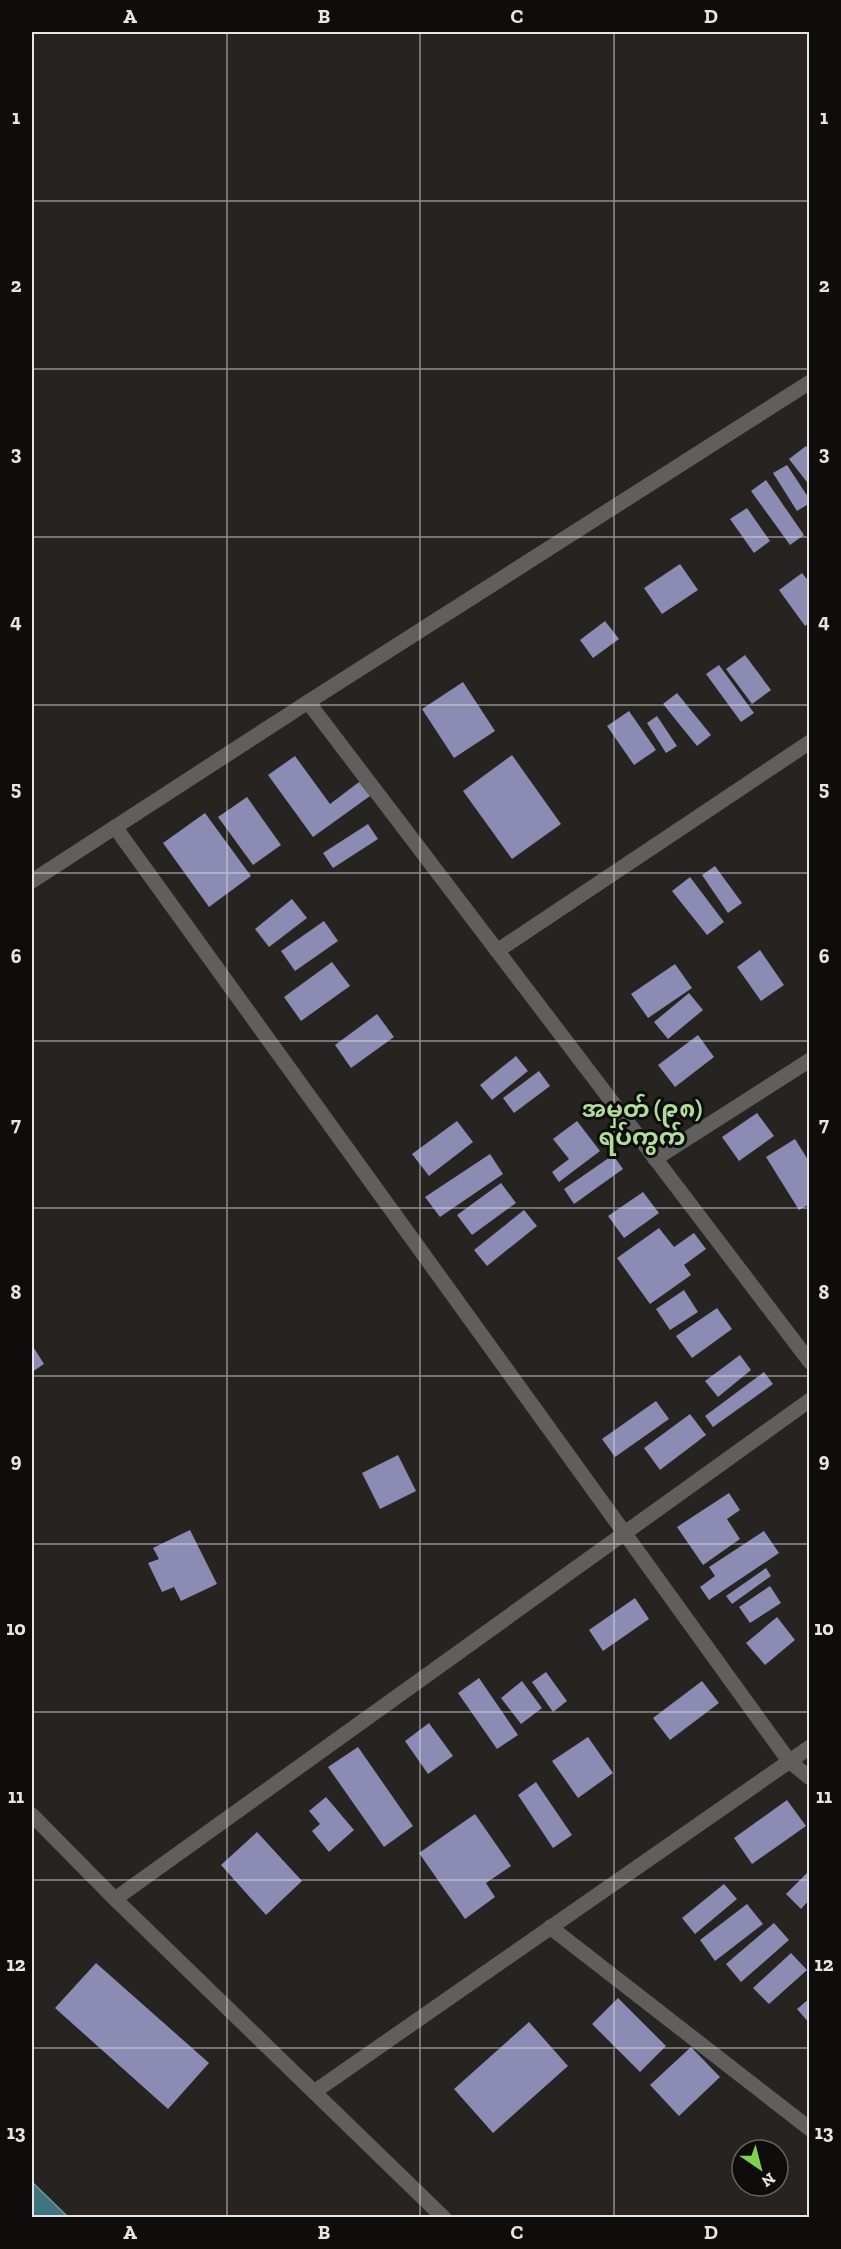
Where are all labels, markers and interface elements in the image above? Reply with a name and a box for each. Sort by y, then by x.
text: A [123,4,137,28]
text: B [318,4,330,28]
text: C [511,4,524,28]
text: D [704,4,718,28]
text: 1 [12,105,20,129]
text: 1 [820,105,828,129]
text: 2 [11,273,22,297]
text: 2 [819,273,830,297]
text: 3 [11,441,22,465]
text: 3 [819,441,830,465]
text: 4 [10,609,22,633]
text: 4 [818,609,830,633]
text: 5 [11,776,21,800]
text: 5 [819,776,829,800]
text: 6 [11,944,22,968]
text: 6 [819,944,830,968]
district label: အမှတ် (၉၈) ရပ်ကွက် [582,1093,702,1156]
text: 7 [11,1112,21,1136]
text: 7 [819,1112,829,1136]
text: 8 [11,1280,22,1304]
text: 8 [819,1280,830,1304]
text: 9 [11,1448,22,1472]
text: 9 [819,1448,830,1472]
text: 10 [6,1616,26,1640]
text: 10 [814,1616,834,1640]
text: 11 [8,1784,24,1808]
text: 11 [816,1784,832,1808]
text: 12 [7,1952,26,1976]
text: 12 [815,1952,834,1976]
text: 13 [7,2120,26,2144]
text: 13 [815,2120,834,2144]
north arrow [730,2138,790,2198]
text: N [758,2169,779,2191]
text: A [123,2220,137,2244]
text: B [318,2220,330,2244]
text: C [511,2220,524,2244]
text: D [704,2220,718,2244]

